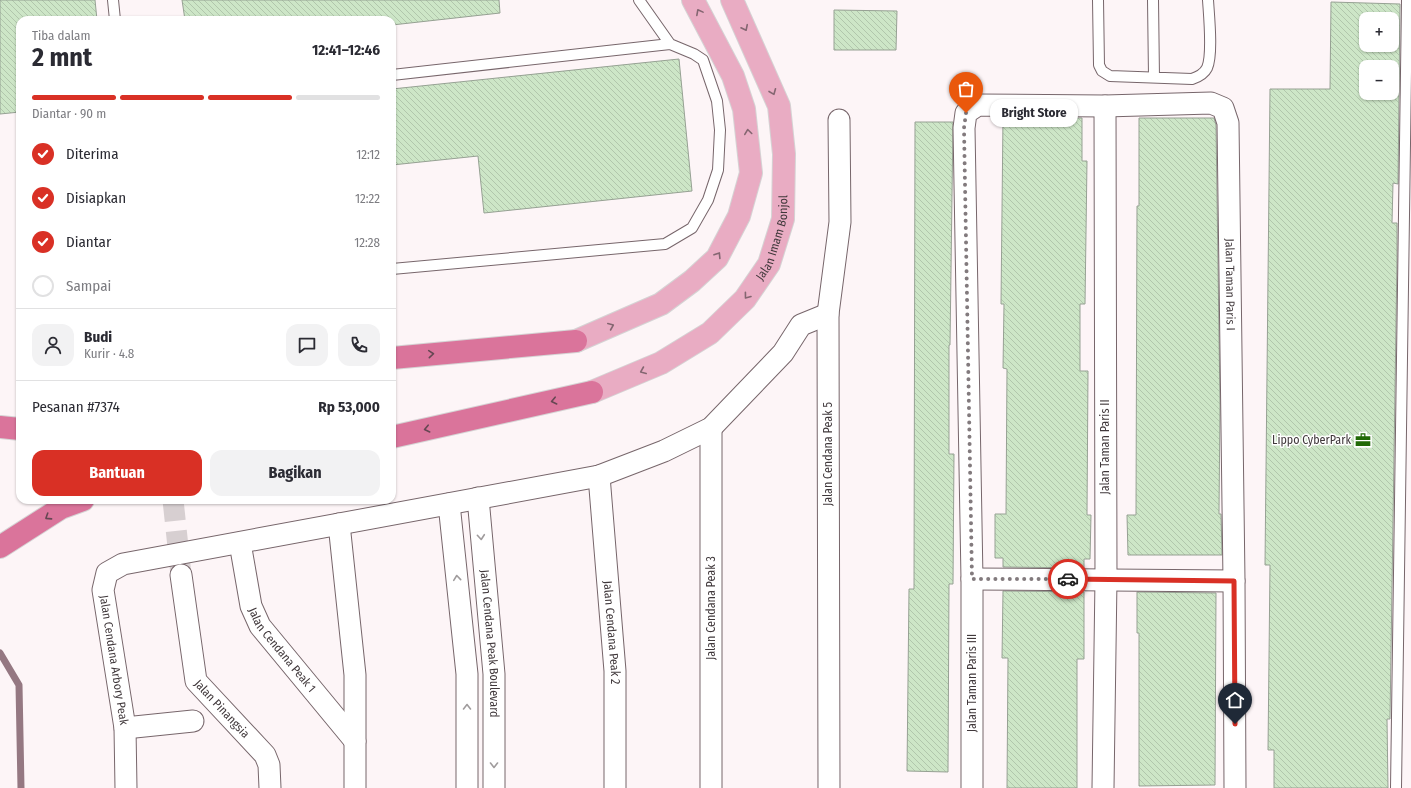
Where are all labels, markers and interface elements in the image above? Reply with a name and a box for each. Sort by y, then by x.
one-way arrow [697,9,704,17]
map controls [1359,12,1399,100]
button: + [1359,12,1399,52]
one-way arrow [740,24,747,32]
text: Tiba dalam [32,28,90,43]
text: 12:41–12:46 [312,41,380,59]
text: 2 mnt [32,42,92,73]
button: − [1359,60,1399,100]
pin [949,72,983,113]
icon: bag [955,78,977,100]
one-way arrow [768,88,776,96]
callout: Bright Store [990,99,1078,127]
text: Bright Store [1002,105,1066,120]
text: Diantar · 90 m [32,106,106,121]
one-way arrow [744,129,753,135]
icon: check [32,143,54,165]
text: Diterima [66,145,119,163]
text: 12:12 [356,147,380,162]
icon: check [32,187,54,209]
text: Disiapkan [66,189,126,207]
text: 12:22 [355,191,380,206]
street label: Jalan Imam Bonjol [753,195,790,283]
icon: check [32,231,54,253]
text: Diantar [66,233,111,251]
text: 12:28 [354,235,380,250]
street label: Jalan Taman Paris I [1223,238,1238,331]
one-way arrow [713,252,721,259]
text: Sampai [66,277,111,295]
one-way arrow [745,291,752,298]
one-way arrow [607,323,615,331]
button: person [32,324,74,366]
button: chat [286,324,328,366]
button: phone [338,324,380,366]
text: Budi [84,328,112,346]
text: Kurir · 4.8 [84,346,134,361]
one-way arrow [428,349,434,358]
one-way arrow [639,366,647,374]
one-way arrow [551,396,557,404]
text: Pesanan #7374 [32,398,120,416]
text: Rp 53,000 [318,398,380,416]
street label: Jalan Taman Paris II [1098,399,1112,495]
street label: Jalan Cendana Peak 5 [821,401,835,506]
one-way arrow [424,425,431,433]
office icon: Lippo CyberPark [1354,431,1372,449]
place label: Lippo CyberPark [1272,433,1351,447]
button: Bantuan [32,450,202,496]
button: Bagikan [210,450,380,496]
one-way arrow [45,512,52,519]
one-way arrow [477,534,486,540]
street label: Jalan Cendana Peak 3 [704,556,718,660]
courier [1048,559,1088,599]
icon: car [1057,568,1079,590]
street label: Jalan Cendana Peak Boulevard [478,569,501,717]
one-way arrow [452,575,461,581]
street label: Jalan Cendana Peak 2 [601,580,622,684]
street label: Jalan Cendana Arbory Peak [97,594,131,726]
street label: Jalan Cendana Peak 1 [246,605,319,695]
street label: Jalan Taman Paris III [965,634,979,732]
street label: Jalan Pinangsia [191,677,253,741]
pin [1218,683,1252,724]
icon: home [1224,689,1246,711]
one-way arrow [463,704,471,710]
one-way arrow [490,762,498,768]

